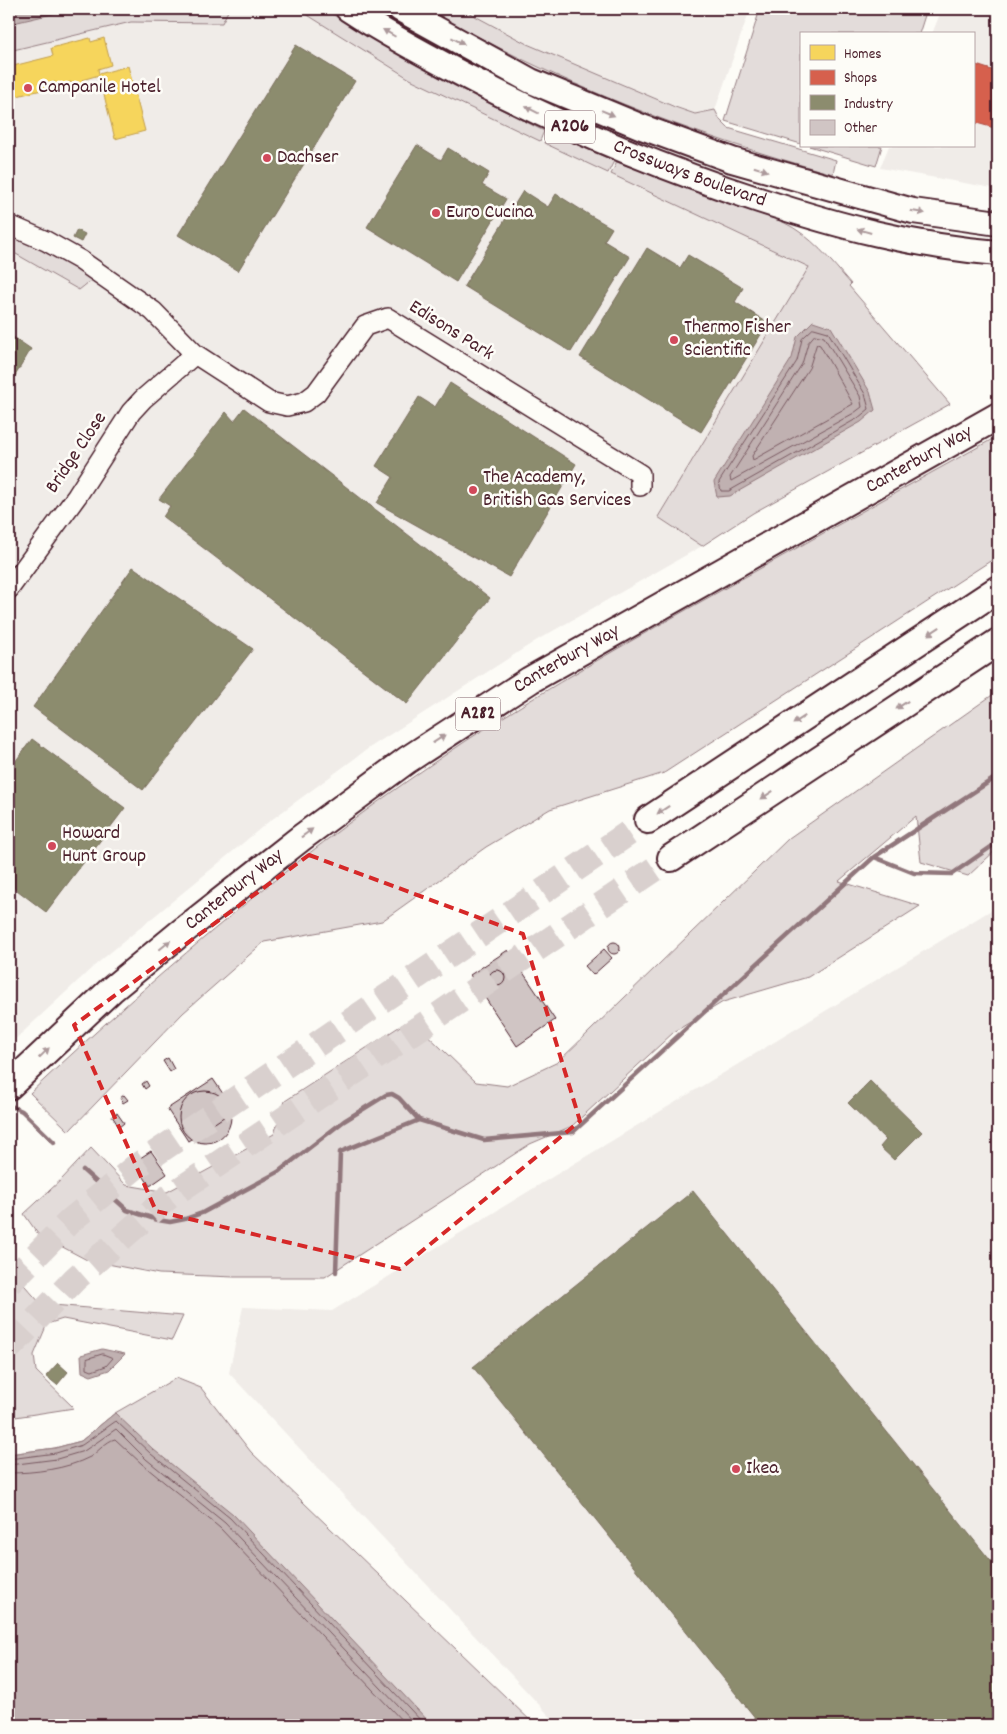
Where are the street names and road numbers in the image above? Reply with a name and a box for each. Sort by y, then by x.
road number: A206 [545,110,595,144]
street label: Crossways Boulevard [608,133,770,215]
street label: Edisons Park [403,294,499,368]
street label: Bridge Close [39,407,115,499]
street label: Canterbury Way [861,418,979,502]
street label: Canterbury Way [508,617,626,701]
road number: A282 [456,698,500,731]
street label: Canterbury Way [179,842,291,938]

